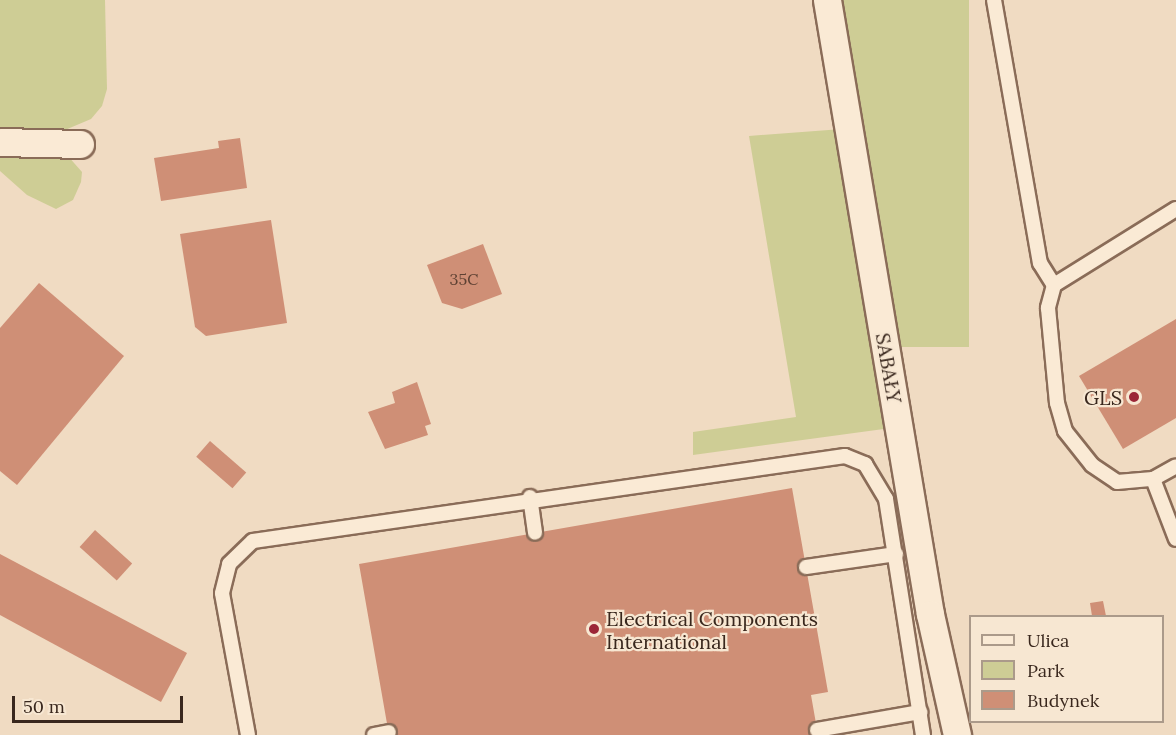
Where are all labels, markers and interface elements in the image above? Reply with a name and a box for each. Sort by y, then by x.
house number: 35C [450,269,478,289]
street label: SABAŁY [871,331,907,405]
place label: GLS [1084,385,1122,409]
marker: GLS [1127,390,1141,404]
place label: Electrical Components International [606,606,818,653]
legend [969,615,1164,723]
marker: Electrical Components International [587,622,601,636]
text: Ulica [1027,629,1069,652]
text: Park [1027,659,1064,682]
scale bar [15,684,186,722]
text: Budynek [1027,689,1099,712]
text: 50 m [23,695,65,718]

